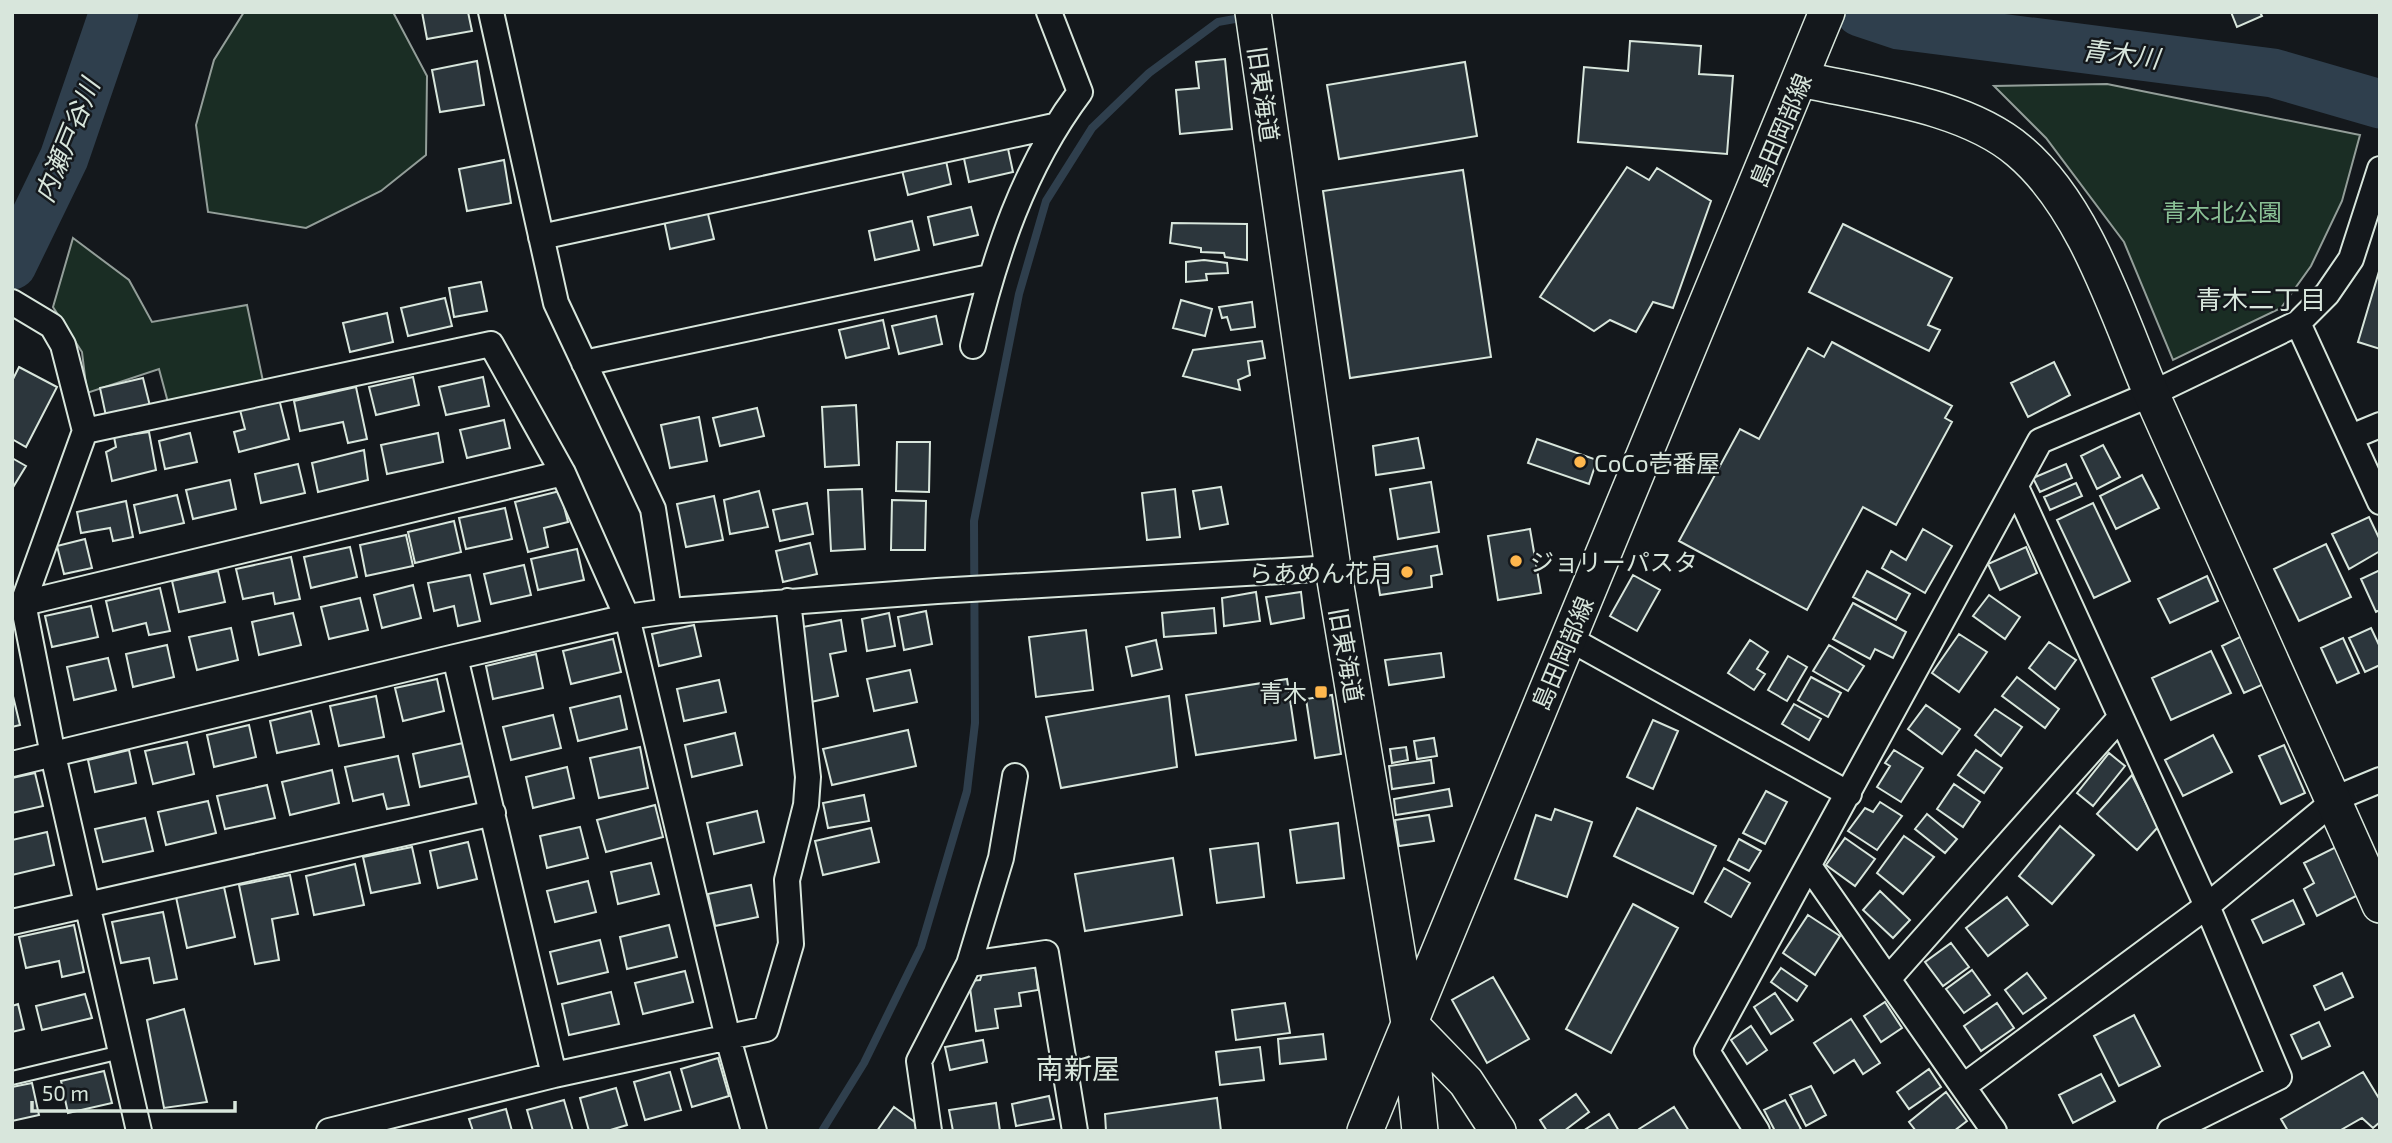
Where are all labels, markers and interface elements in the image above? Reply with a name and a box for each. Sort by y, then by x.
water label: 青木川 [2080,33,2165,74]
street label: 旧東海道 [1243,44,1285,144]
street label: 島田岡部線 [1743,69,1817,191]
water label: 内瀬戸谷川 [27,71,106,206]
park label: 青木北公園 [2162,197,2282,226]
district label: 青木二丁目 [2196,283,2326,314]
place label: CoCo壱番屋 [1594,448,1721,477]
marker: CoCo壱番屋 [1572,454,1588,470]
place label: ジョリーパスタ [1530,547,1698,576]
marker: ジョリーパスタ [1508,553,1524,569]
place label: らあめん花月 [1249,558,1393,587]
marker: らあめん花月 [1399,564,1415,580]
street label: 島田岡部線 [1525,592,1599,714]
street label: 旧東海道 [1324,605,1370,705]
place label: 青木 [1259,678,1307,707]
marker: 青木 [1313,684,1329,700]
district label: 南新屋 [1036,1051,1120,1085]
scale bar [32,1070,234,1114]
text: 50 m [42,1080,89,1105]

